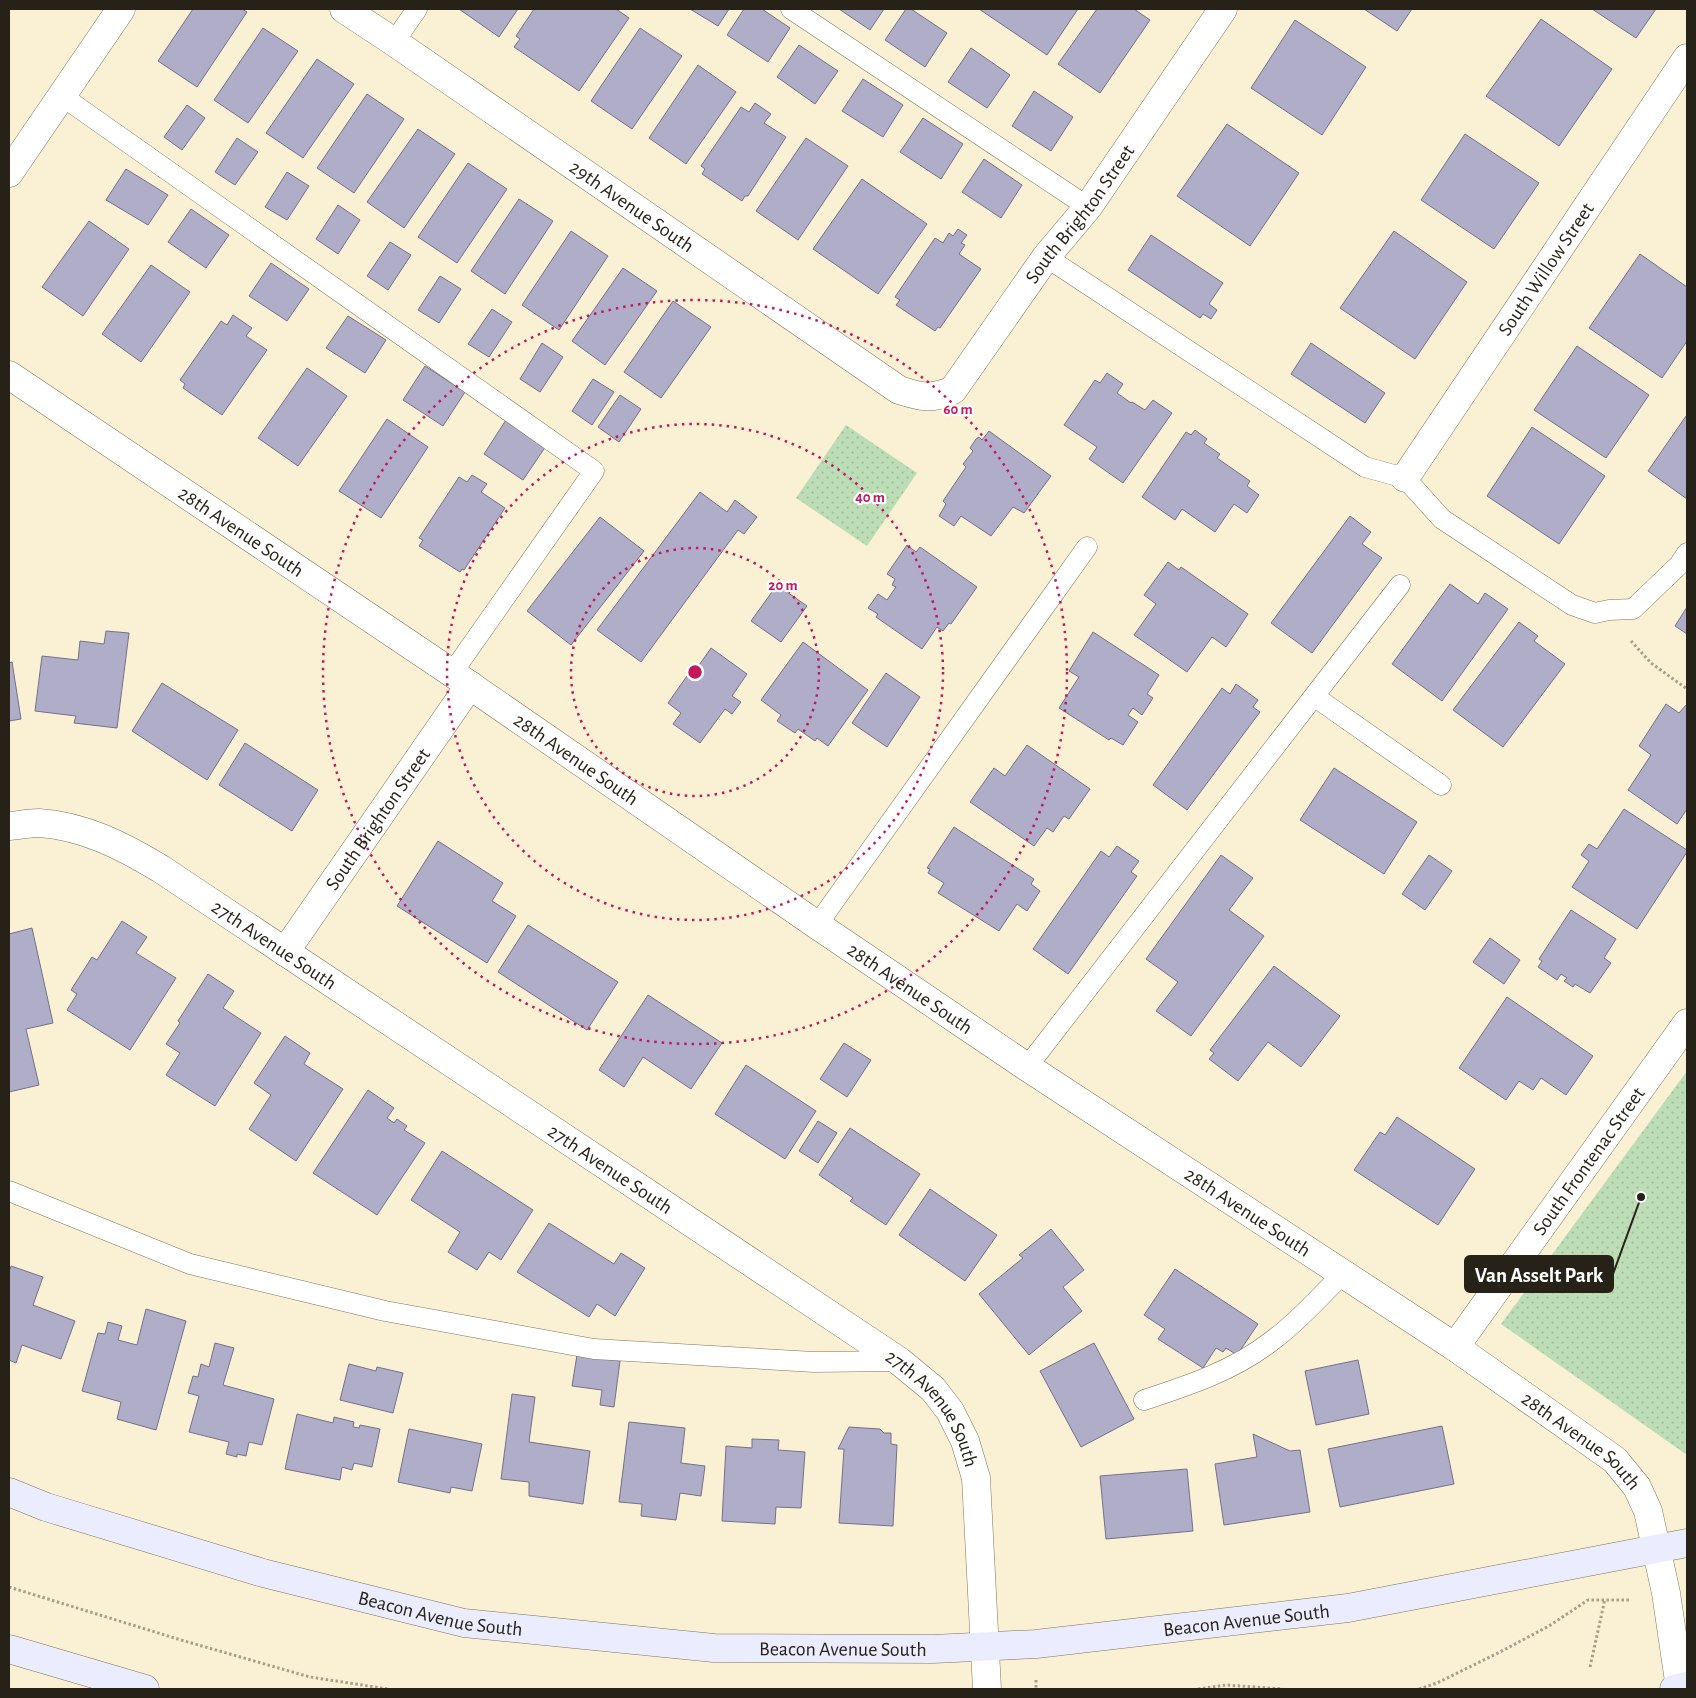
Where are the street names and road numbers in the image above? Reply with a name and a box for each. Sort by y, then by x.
street label: South Brighton Street [1022,141,1139,287]
street label: 29th Avenue South [566,157,697,257]
street label: South Willow Street [1495,199,1598,339]
street label: 28th Avenue South [175,483,307,581]
street label: 28th Avenue South [510,710,642,809]
street label: South Brighton Street [322,744,434,894]
street label: 27th Avenue South [208,897,340,994]
street label: 28th Avenue South [844,940,976,1038]
street label: South Frontenac Street [1530,1083,1649,1239]
street label: 27th Avenue South [544,1121,676,1218]
street label: 28th Avenue South [1181,1164,1314,1261]
street label: 27th Avenue South [882,1346,981,1469]
street label: 28th Avenue South [1518,1388,1644,1494]
street label: Beacon Avenue South [356,1588,524,1640]
street label: Beacon Avenue South [1162,1601,1331,1640]
street label: Beacon Avenue South [759,1639,927,1660]

